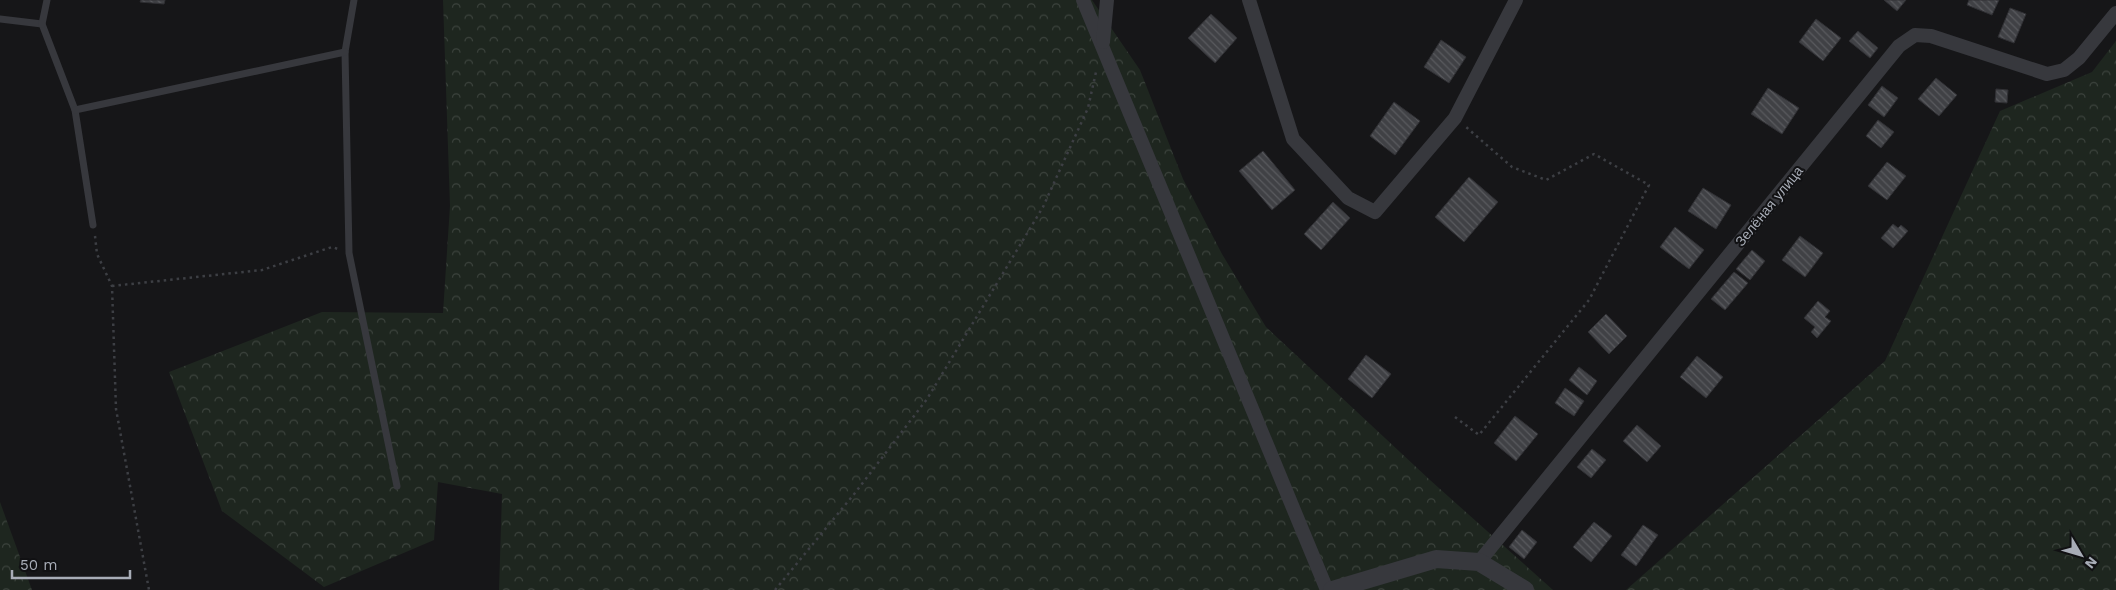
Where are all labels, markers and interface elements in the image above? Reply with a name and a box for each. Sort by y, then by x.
street label: Зелёная улица [1732,163,1806,249]
north arrow [2056,530,2106,580]
scale bar [12,548,130,580]
text: N [2082,554,2101,572]
text: 50 m [20,556,57,574]

